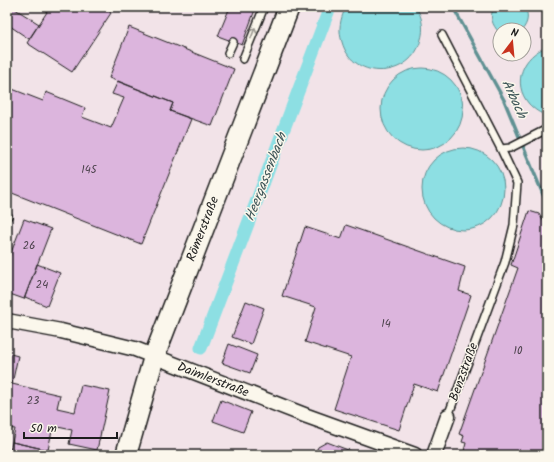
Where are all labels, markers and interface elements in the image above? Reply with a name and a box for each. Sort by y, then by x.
north arrow [492,22,532,62]
text: N [509,24,520,43]
one-way arrow [250,28,258,40]
water label: Arbach [495,76,533,123]
water label: Heergassenbach [239,128,293,224]
house number: 145 [81,161,98,179]
street label: Römerstraße [181,193,225,265]
house number: 26 [23,237,35,255]
house number: 24 [36,276,48,294]
house number: 14 [381,315,391,333]
street label: Benzstraße [444,340,484,404]
house number: 10 [514,342,523,360]
street label: Daimlerstraße [174,357,252,403]
house number: 23 [27,392,39,410]
scale bar [24,414,117,440]
text: 50 m [30,419,57,438]

